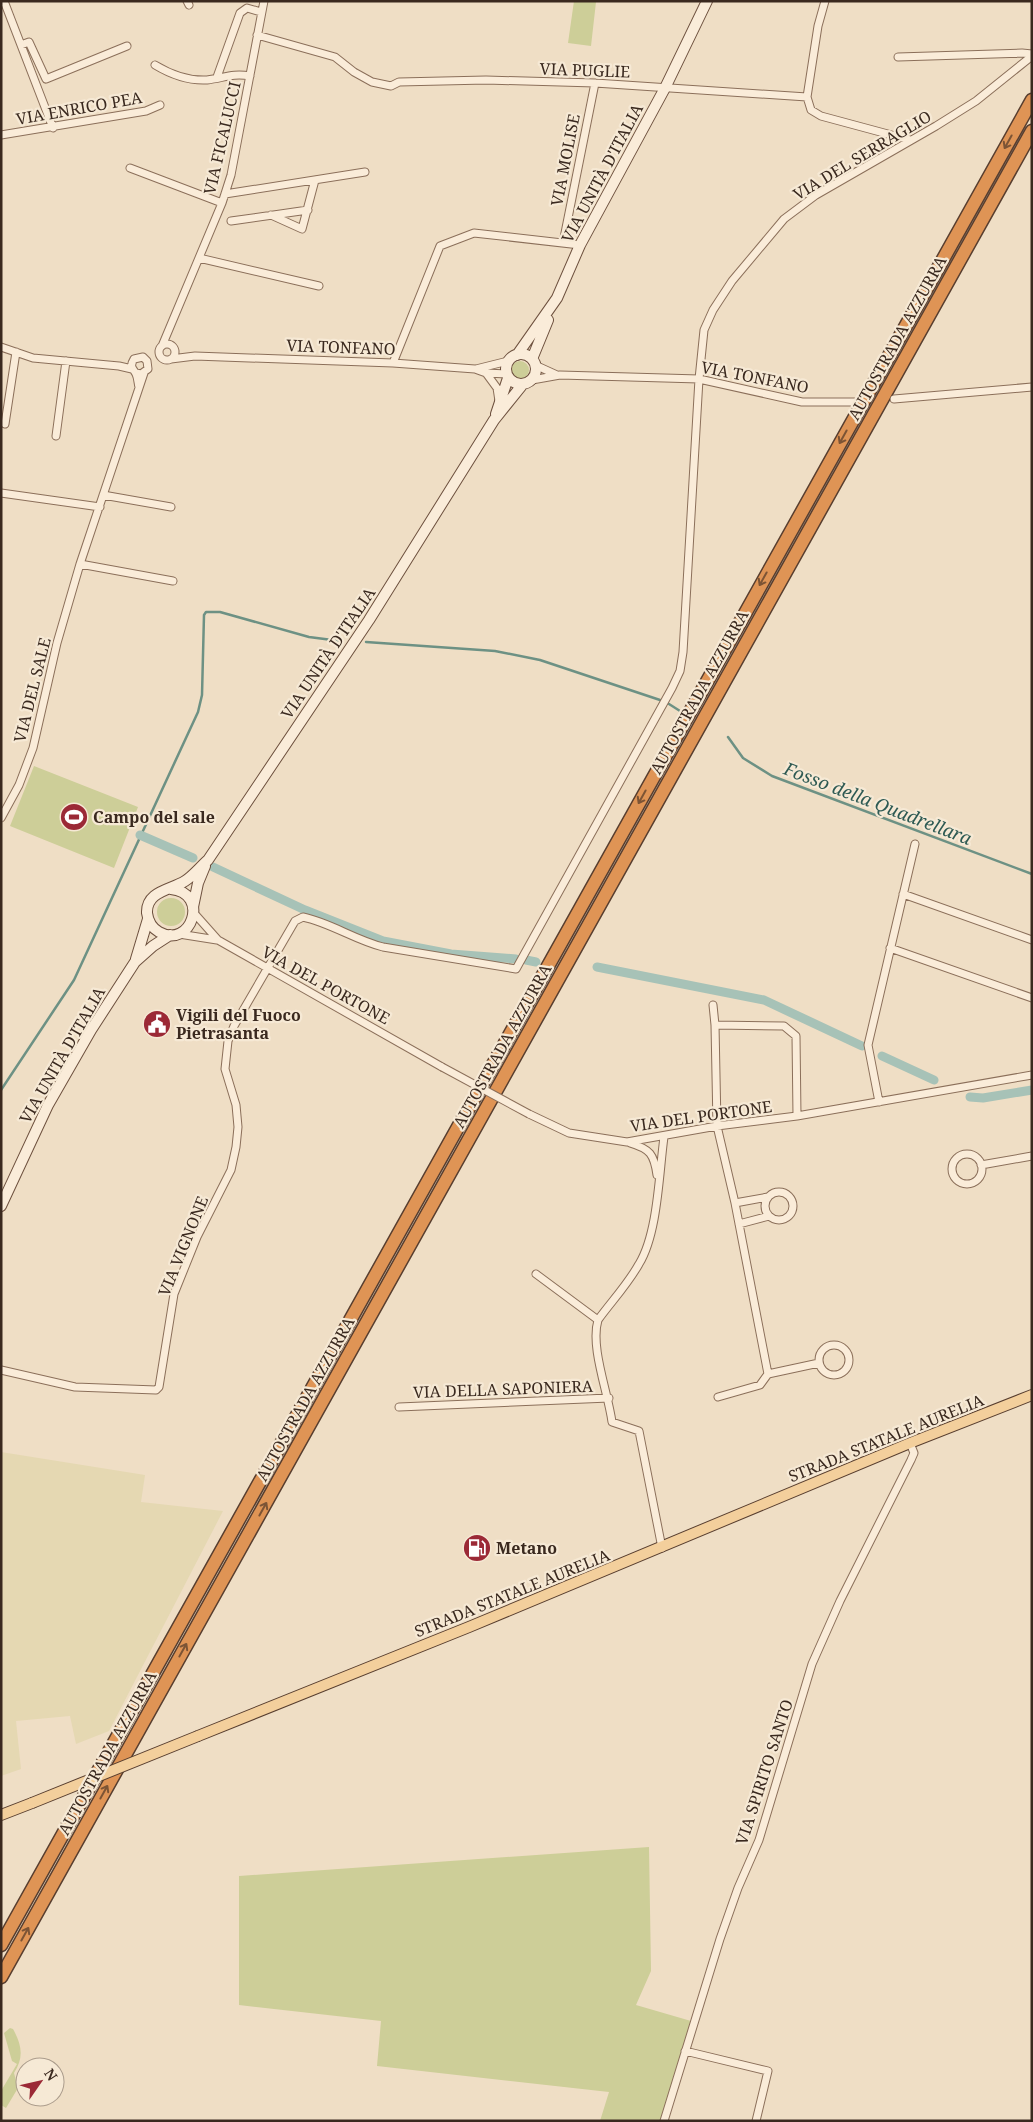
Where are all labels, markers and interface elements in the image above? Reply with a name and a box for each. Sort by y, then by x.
street label: VIA PUGLIE [539,57,631,83]
street label: VIA FICALUCCI [198,79,246,197]
street label: VIA ENRICO PEA [14,86,144,130]
street label: VIA UNITÀ D'ITALIA [556,99,648,246]
street label: VIA DEL SERRAGLIO [789,105,935,205]
street label: VIA MOLISE [545,112,585,208]
one-way arrow [1003,135,1013,150]
street label: AUTOSTRADA AZZURRA [843,251,952,424]
street label: VIA TONFANO [286,334,396,360]
street label: VIA TONFANO [699,356,811,398]
one-way arrow [838,429,848,444]
one-way arrow [758,571,768,585]
street label: VIA UNITÀ D'ITALIA [276,582,381,723]
street label: AUTOSTRADA AZZURRA [645,605,754,778]
street label: VIA DEL SALE [8,635,56,745]
water label: Fosso della Quadrellara [780,756,976,850]
one-way arrow [636,789,646,804]
sports icon: Campo del sale [59,802,89,832]
place label: Campo del sale [93,806,215,828]
street label: VIA DEL PORTONE [258,941,394,1029]
street label: AUTOSTRADA AZZURRA [448,959,557,1132]
street label: VIA UNITÀ D'ITALIA [14,982,110,1127]
place label: Vigili del Fuoco Pietrasanta [176,1004,301,1044]
public building icon: Vigili del Fuoco Pietrasanta [142,1009,172,1039]
street label: VIA DEL PORTONE [629,1095,773,1137]
street label: VIA VIGNONE [153,1192,213,1299]
street label: AUTOSTRADA AZZURRA [251,1312,360,1485]
street label: VIA DELLA SAPONIERA [413,1375,594,1403]
street label: STRADA STATALE AURELIA [785,1388,987,1487]
one-way arrow [258,1502,268,1516]
fuel station icon: Metano [462,1533,492,1563]
place label: Metano [496,1537,557,1559]
street label: STRADA STATALE AURELIA [411,1543,613,1642]
one-way arrow [179,1644,189,1658]
street label: AUTOSTRADA AZZURRA [53,1666,162,1839]
street label: VIA SPIRITO SANTO [730,1697,798,1847]
one-way arrow [99,1785,109,1800]
one-way arrow [20,1927,30,1942]
north arrow [15,2057,65,2107]
text: N [40,2065,62,2084]

